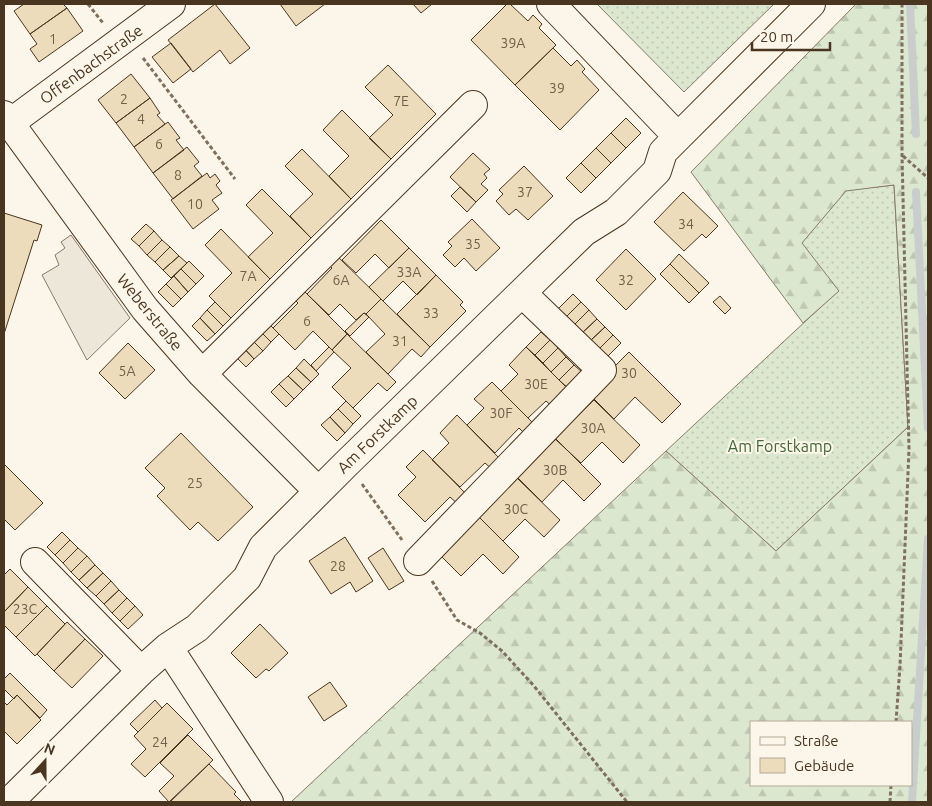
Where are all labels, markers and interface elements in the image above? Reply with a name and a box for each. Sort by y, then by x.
scale bar [752,20,830,52]
street label: Offenbachstraße [36,21,146,107]
text: 20 m [760,28,793,45]
house number: 1 [49,31,57,47]
house number: 39A [501,35,525,51]
house number: 39 [549,80,565,96]
house number: 2 [120,91,128,107]
house number: 7E [393,93,409,109]
house number: 4 [137,111,145,127]
house number: 6 [155,136,163,152]
house number: 8 [174,167,182,183]
house number: 37 [517,184,533,200]
house number: 10 [187,196,203,212]
house number: 34 [678,216,694,232]
house number: 35 [465,236,481,252]
house number: 33A [397,264,421,280]
house number: 7A [240,268,257,284]
street label: Weberstraße [114,270,186,354]
house number: 6A [333,272,350,288]
house number: 32 [618,272,634,288]
house number: 33 [423,305,439,321]
house number: 6 [303,313,311,329]
house number: 31 [392,333,408,349]
house number: 5A [119,363,136,379]
house number: 30 [621,365,637,381]
house number: 30E [524,376,548,392]
street label: Am Forstkamp [333,391,421,477]
house number: 30F [489,405,513,421]
house number: 30A [581,420,605,436]
park label: Am Forstkamp [728,437,832,455]
house number: 30B [543,462,567,478]
house number: 25 [187,475,203,491]
house number: 30C [504,501,529,517]
house number: 28 [330,558,346,574]
house number: 23C [13,601,38,617]
legend [750,721,912,786]
text: Straße [794,732,838,749]
house number: 24 [152,734,168,750]
north arrow [20,736,70,786]
text: N [42,740,57,758]
text: Gebäude [794,757,854,774]

